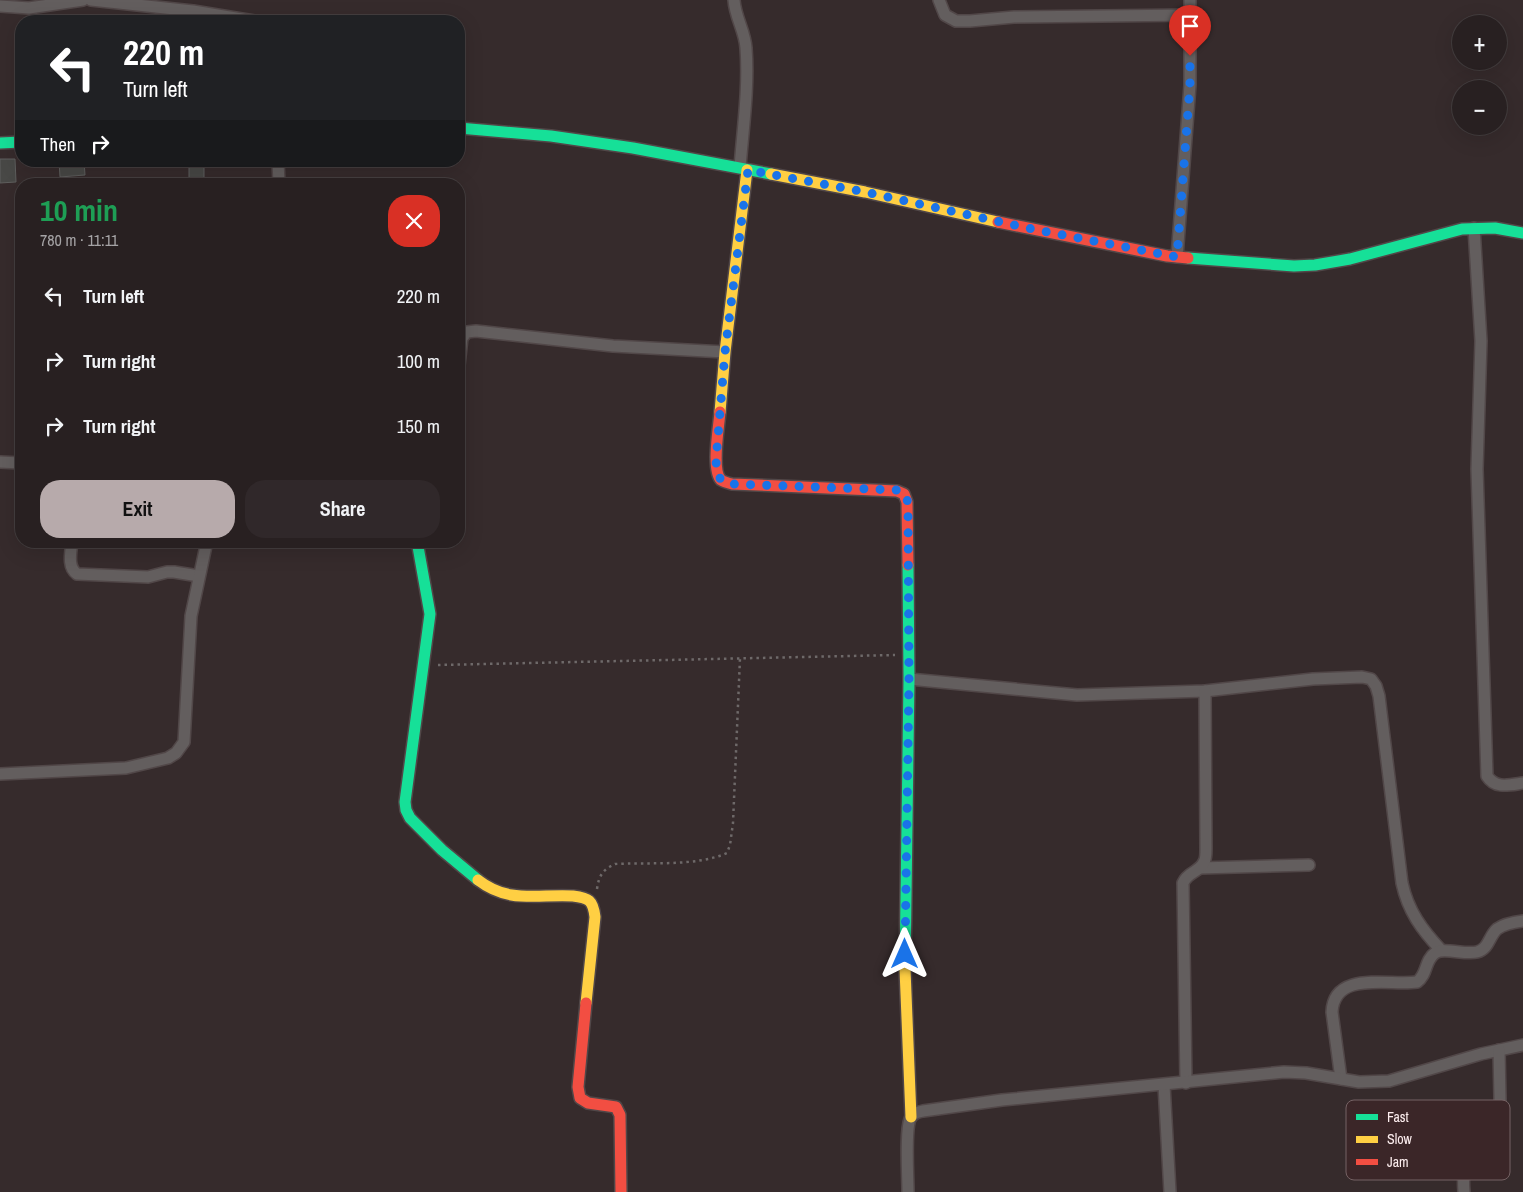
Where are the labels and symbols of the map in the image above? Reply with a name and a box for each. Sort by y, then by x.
pin [1169,5,1211,56]
position arrow [878,927,930,979]
legend [1346,1100,1510,1180]
text: Fast [1387,1108,1409,1126]
text: Slow [1387,1130,1413,1148]
text: Jam [1387,1153,1409,1171]

